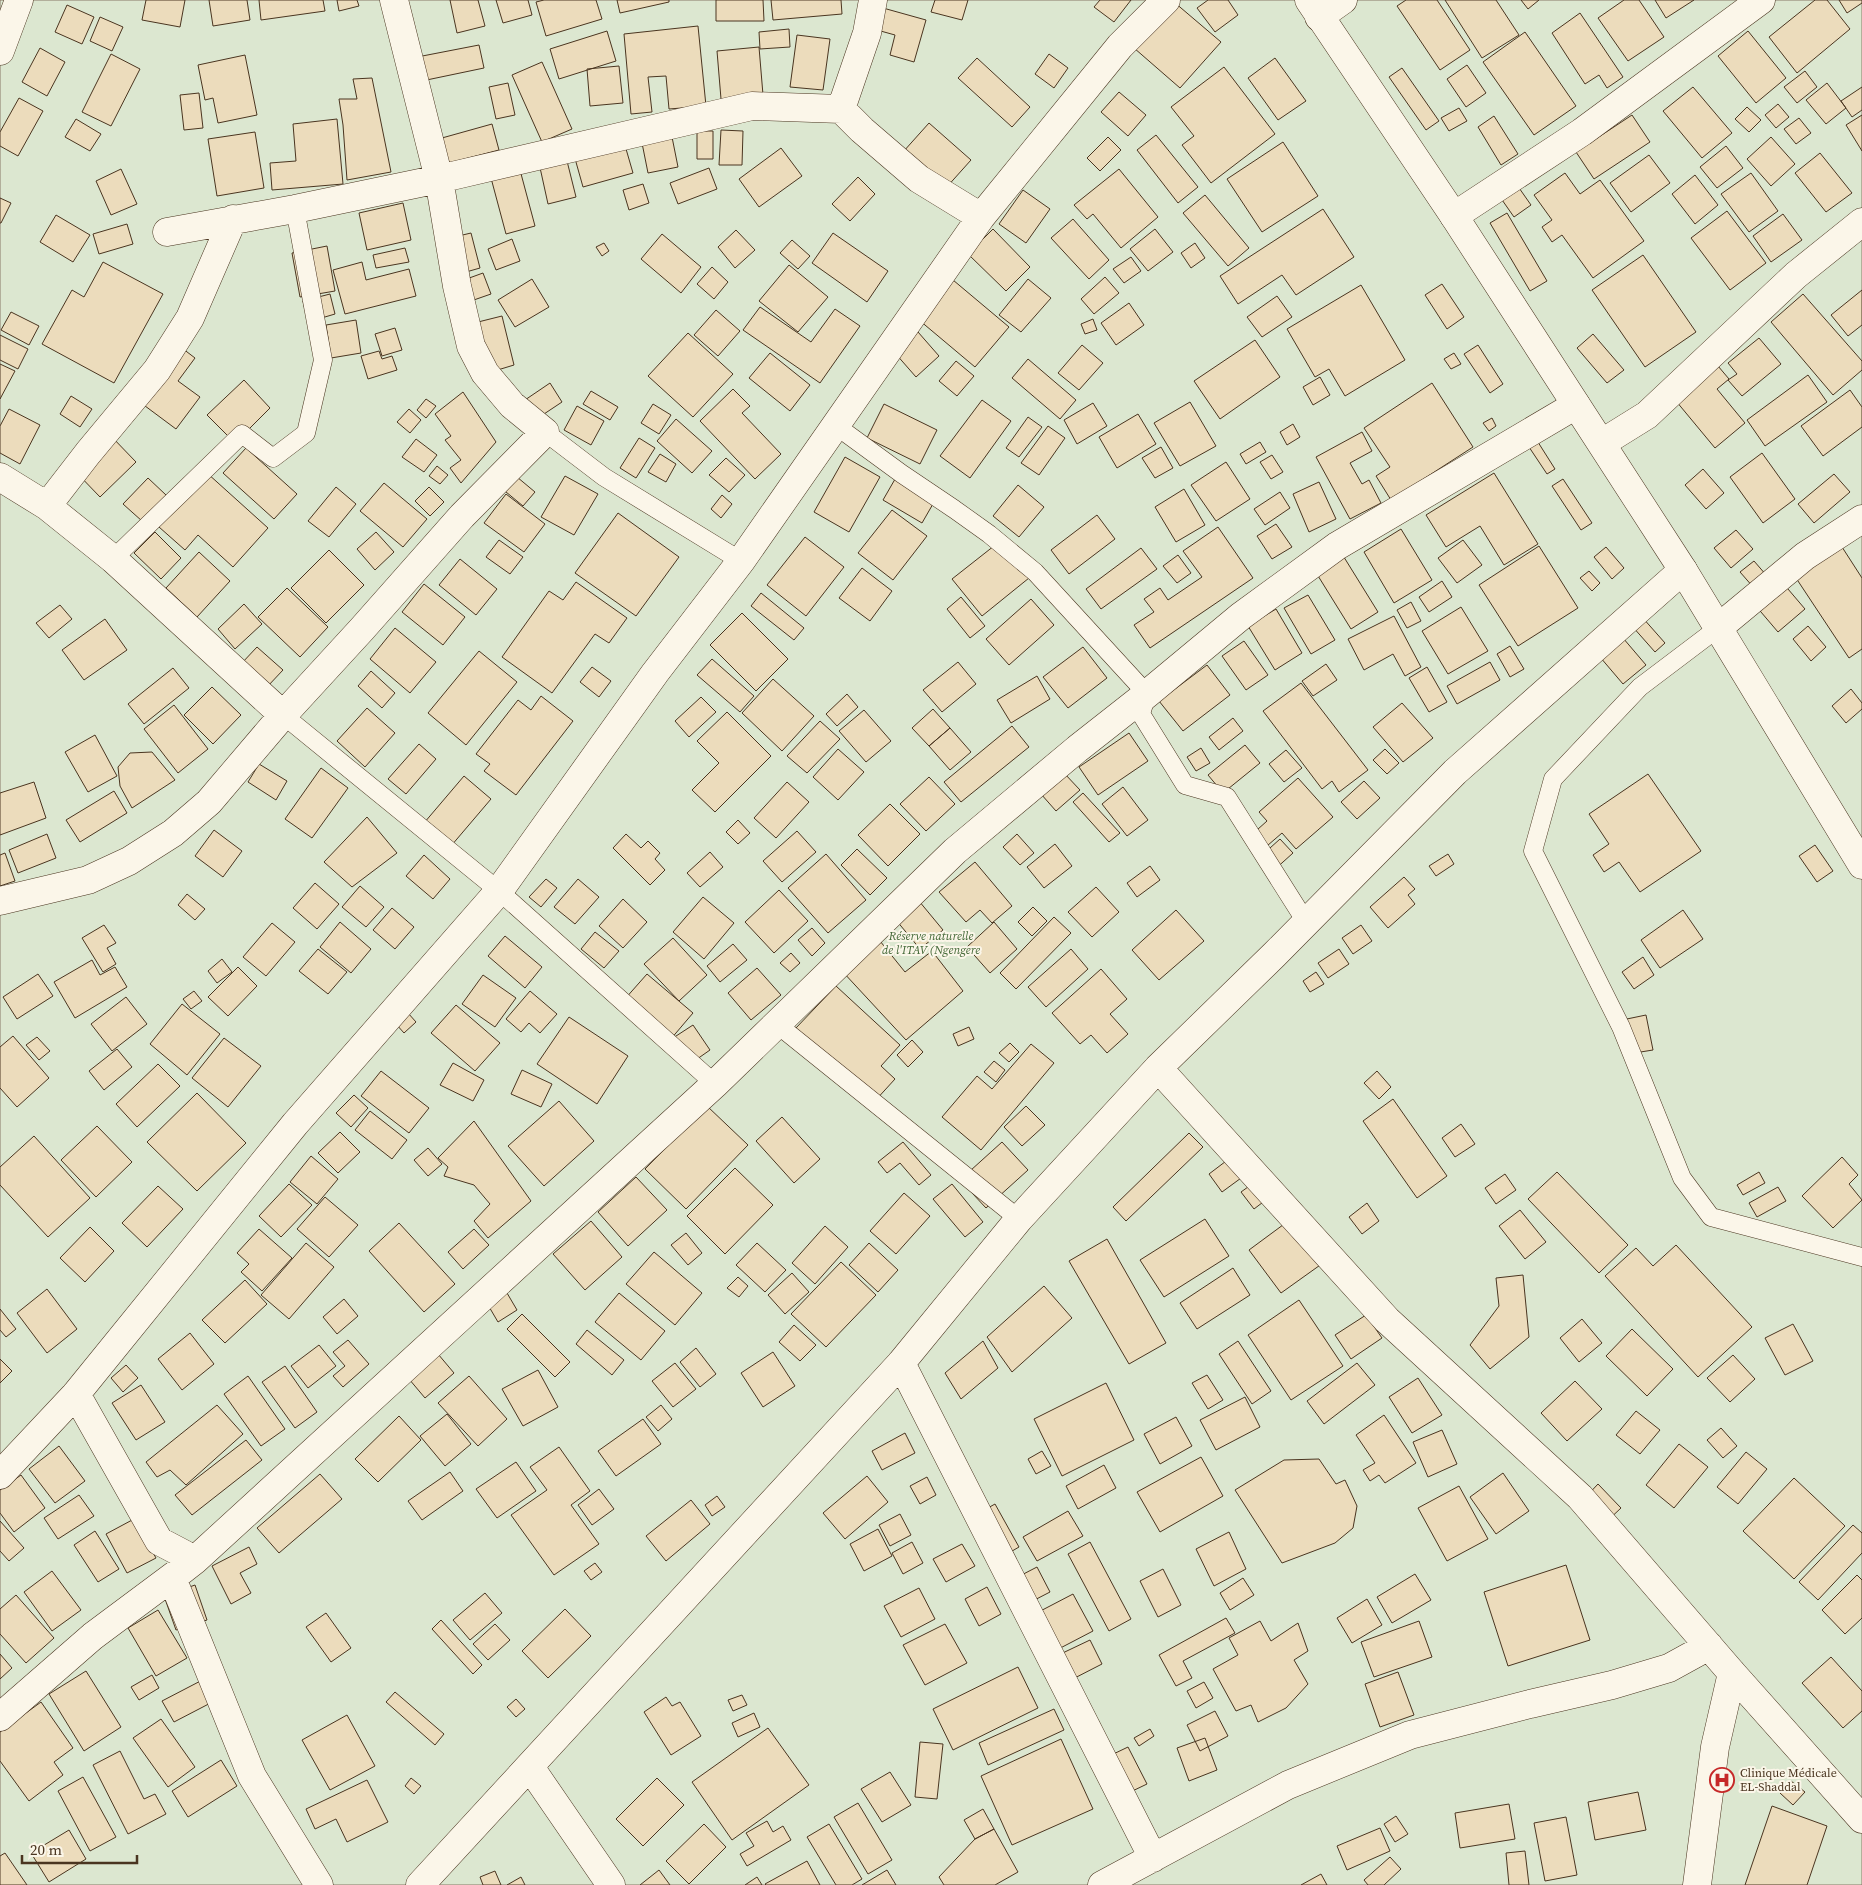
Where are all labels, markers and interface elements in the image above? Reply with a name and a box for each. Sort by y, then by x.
park label: Réserve naturelle de l'ITAV (Ngengere [882,928,980,958]
place label: Clinique Médicale EL-Shaddal [1740,1765,1837,1795]
hospital icon: Clinique Médicale EL-Shaddal [1709,1767,1735,1793]
scale bar [22,1832,138,1864]
text: 20 m [30,1839,62,1860]

